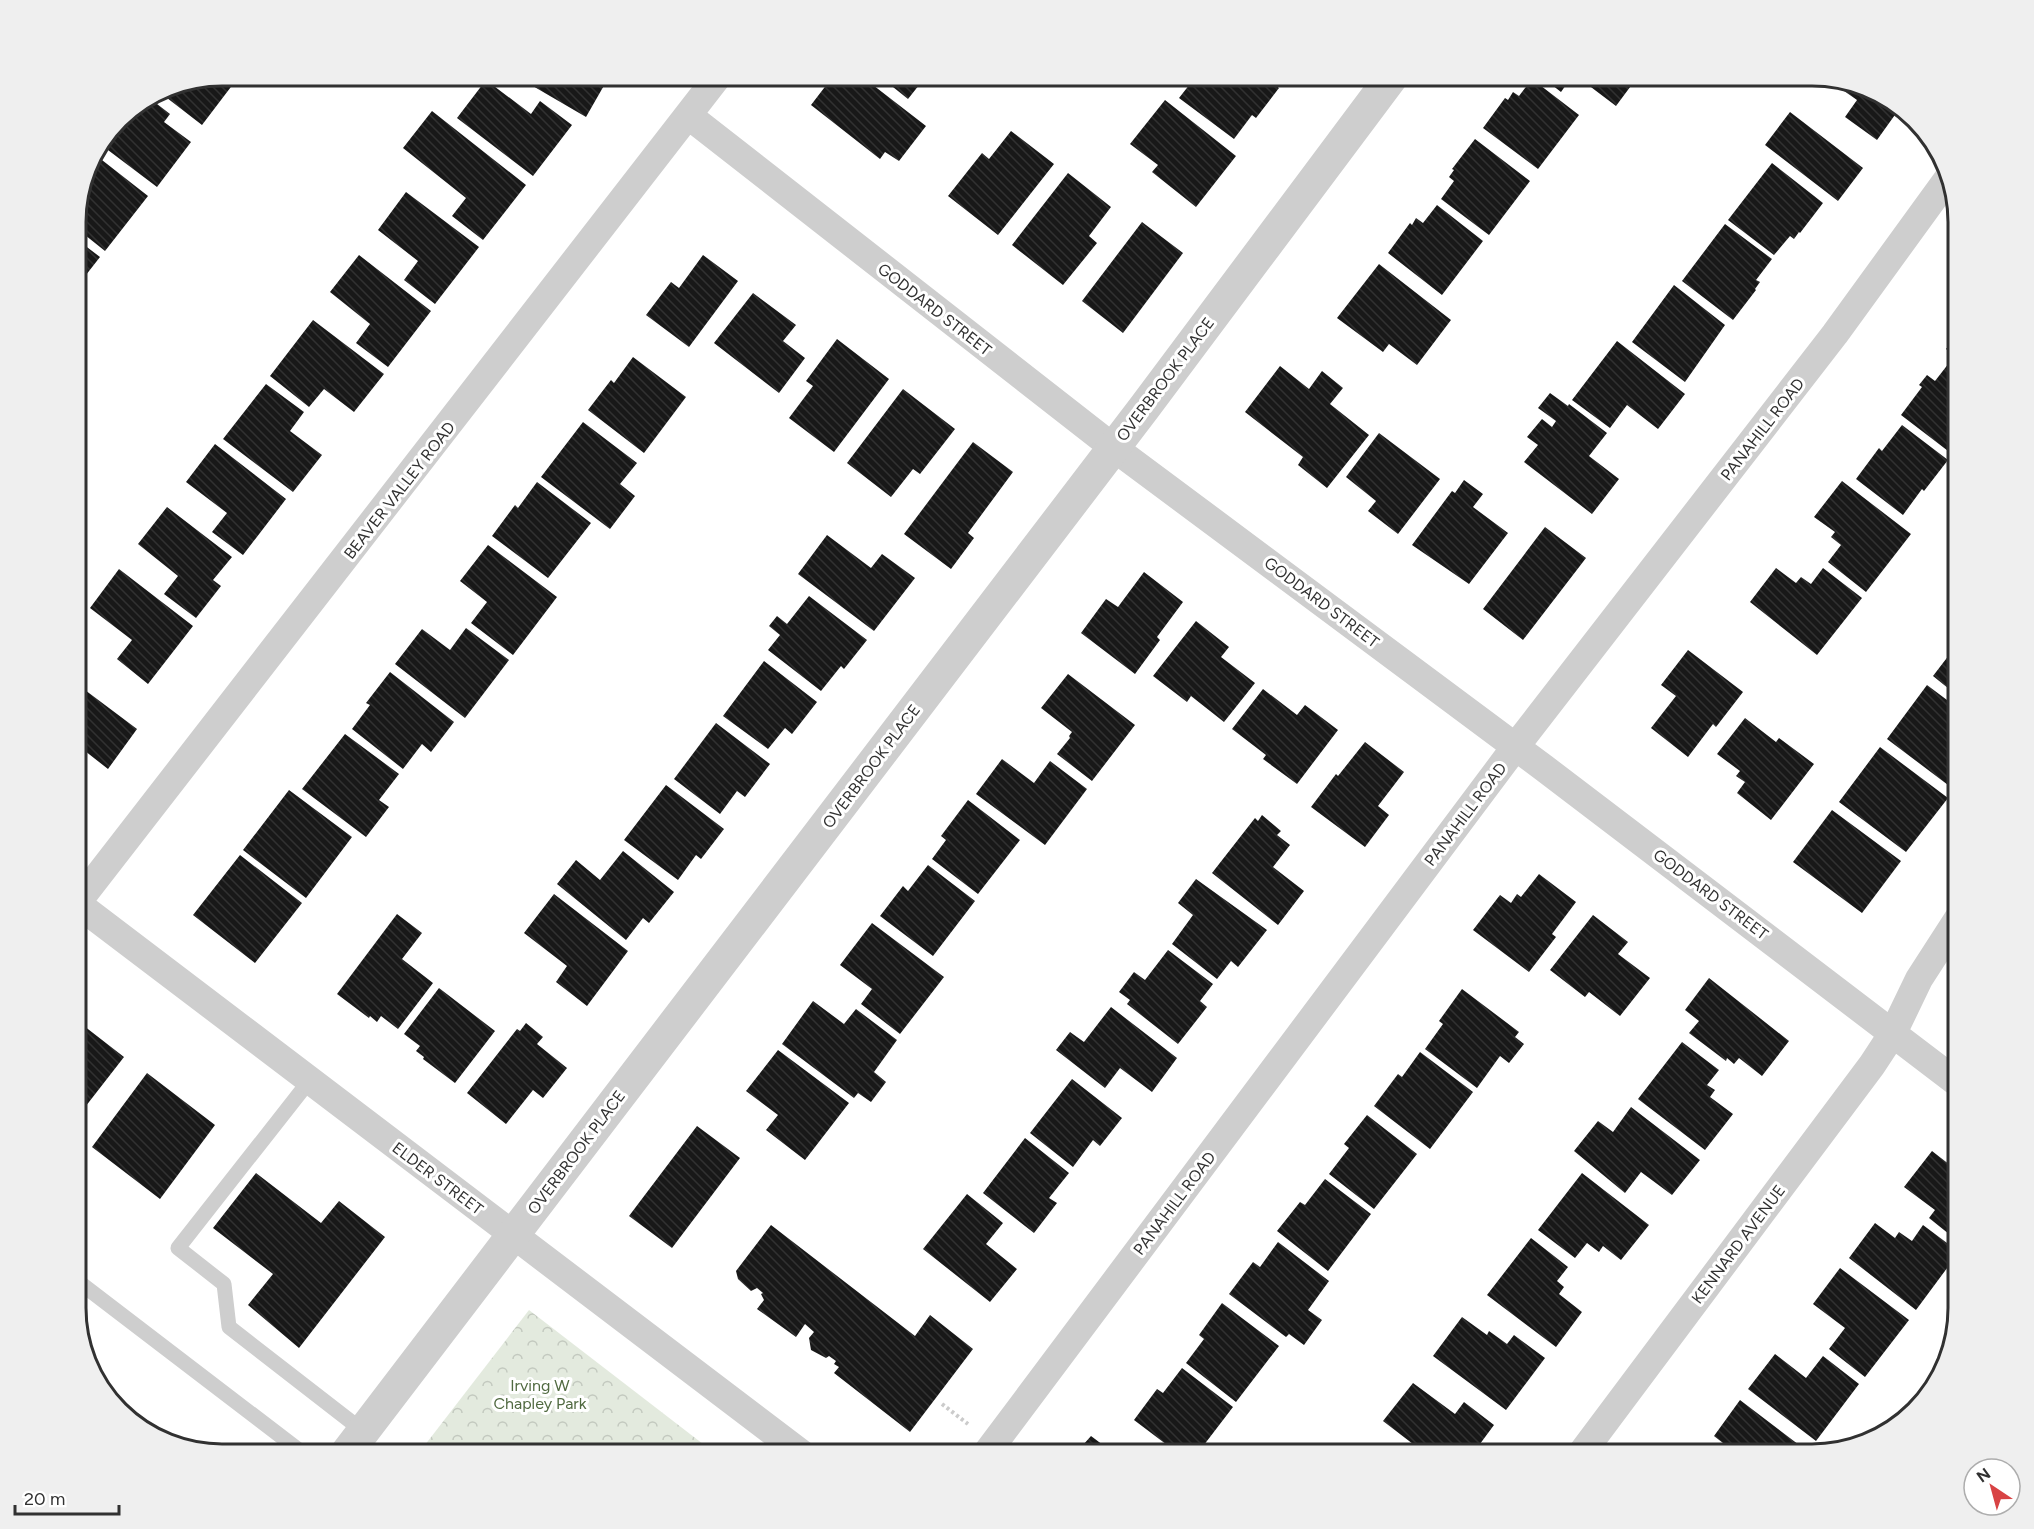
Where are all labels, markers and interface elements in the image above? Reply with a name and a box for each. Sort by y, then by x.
street label: GODDARD STREET [874,259,995,360]
street label: OVERBROOK PLACE [1113,314,1218,445]
street label: PANAHILL ROAD [1717,374,1808,484]
street label: BEAVER VALLEY ROAD [340,418,459,563]
street label: GODDARD STREET [1261,553,1383,652]
street label: OVERBROOK PLACE [819,701,924,832]
street label: PANAHILL ROAD [1420,759,1510,870]
street label: GODDARD STREET [1650,845,1772,944]
street label: OVERBROOK PLACE [524,1087,629,1218]
street label: ELDER STREET [389,1138,487,1219]
street label: PANAHILL ROAD [1129,1148,1219,1259]
street label: KENNARD AVENUE [1688,1181,1789,1307]
park label: Irving W Chapley Park [494,1376,587,1413]
north arrow [1962,1457,2022,1517]
text: N [1973,1464,1994,1487]
scale bar [15,1478,118,1516]
text: 20 m [24,1488,65,1510]

